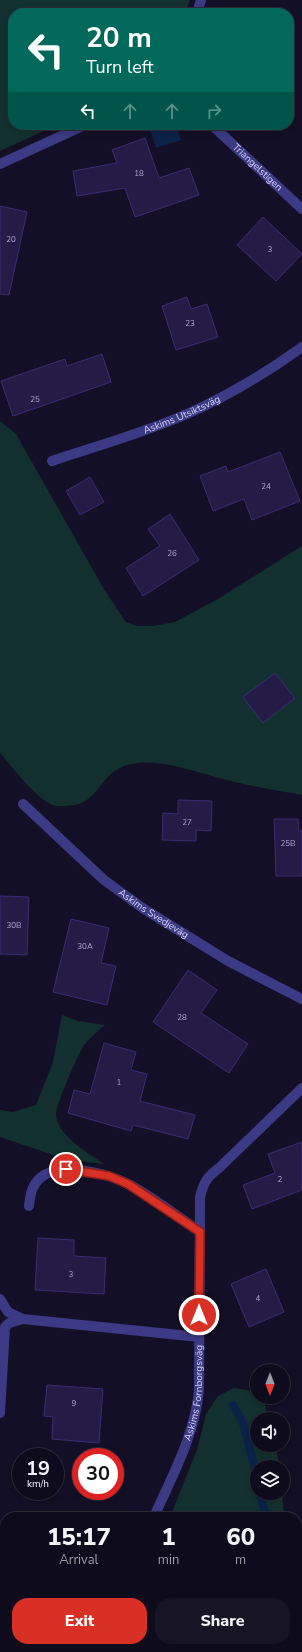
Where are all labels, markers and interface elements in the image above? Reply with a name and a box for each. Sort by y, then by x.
text: 20 m [86,19,152,57]
icon: left [20,24,72,76]
text: Turn left [86,55,154,79]
icon: left [77,100,99,122]
icon: ahead [119,100,141,122]
icon: ahead [161,100,183,122]
icon: right [203,100,225,122]
street label: Triangelstigen [229,140,285,194]
house number: 18 [134,168,144,179]
house number: 20 [6,234,16,245]
house number: 3 [268,244,273,255]
house number: 23 [185,318,195,329]
street label: Askims Utsiktsväg [141,392,223,437]
house number: 25 [30,394,40,405]
house number: 24 [261,481,271,492]
house number: 26 [167,548,177,559]
house number: 27 [182,817,192,828]
house number: 25B [280,838,296,849]
street label: Askims Svedjeväg [115,886,191,942]
house number: 30B [6,920,22,931]
house number: 30A [77,941,93,952]
house number: 28 [177,1012,187,1023]
house number: 1 [117,1077,122,1088]
pin [49,1152,83,1186]
icon: arrive [55,1158,77,1180]
house number: 2 [278,1174,283,1185]
house number: 3 [69,1269,74,1280]
house number: 4 [256,1293,261,1304]
position arrow [178,1294,220,1336]
street label: Askims Fornborgsväg [181,1345,206,1443]
north arrow [250,1364,290,1404]
map controls [250,1364,290,1500]
house number: 9 [72,1398,77,1409]
button: sound [250,1412,290,1452]
speed limit sign: 30 [72,1448,124,1500]
text: 19 [26,1455,50,1482]
button: layers [250,1460,290,1500]
text: km/h [27,1477,49,1491]
text: 15:17 [47,1521,111,1553]
text: 1 [161,1521,176,1553]
text: 60 [226,1521,255,1553]
text: Arrival [59,1551,98,1569]
text: min [158,1551,179,1569]
text: m [235,1551,246,1569]
button: Exit [12,1598,147,1644]
button: Share [155,1598,290,1644]

